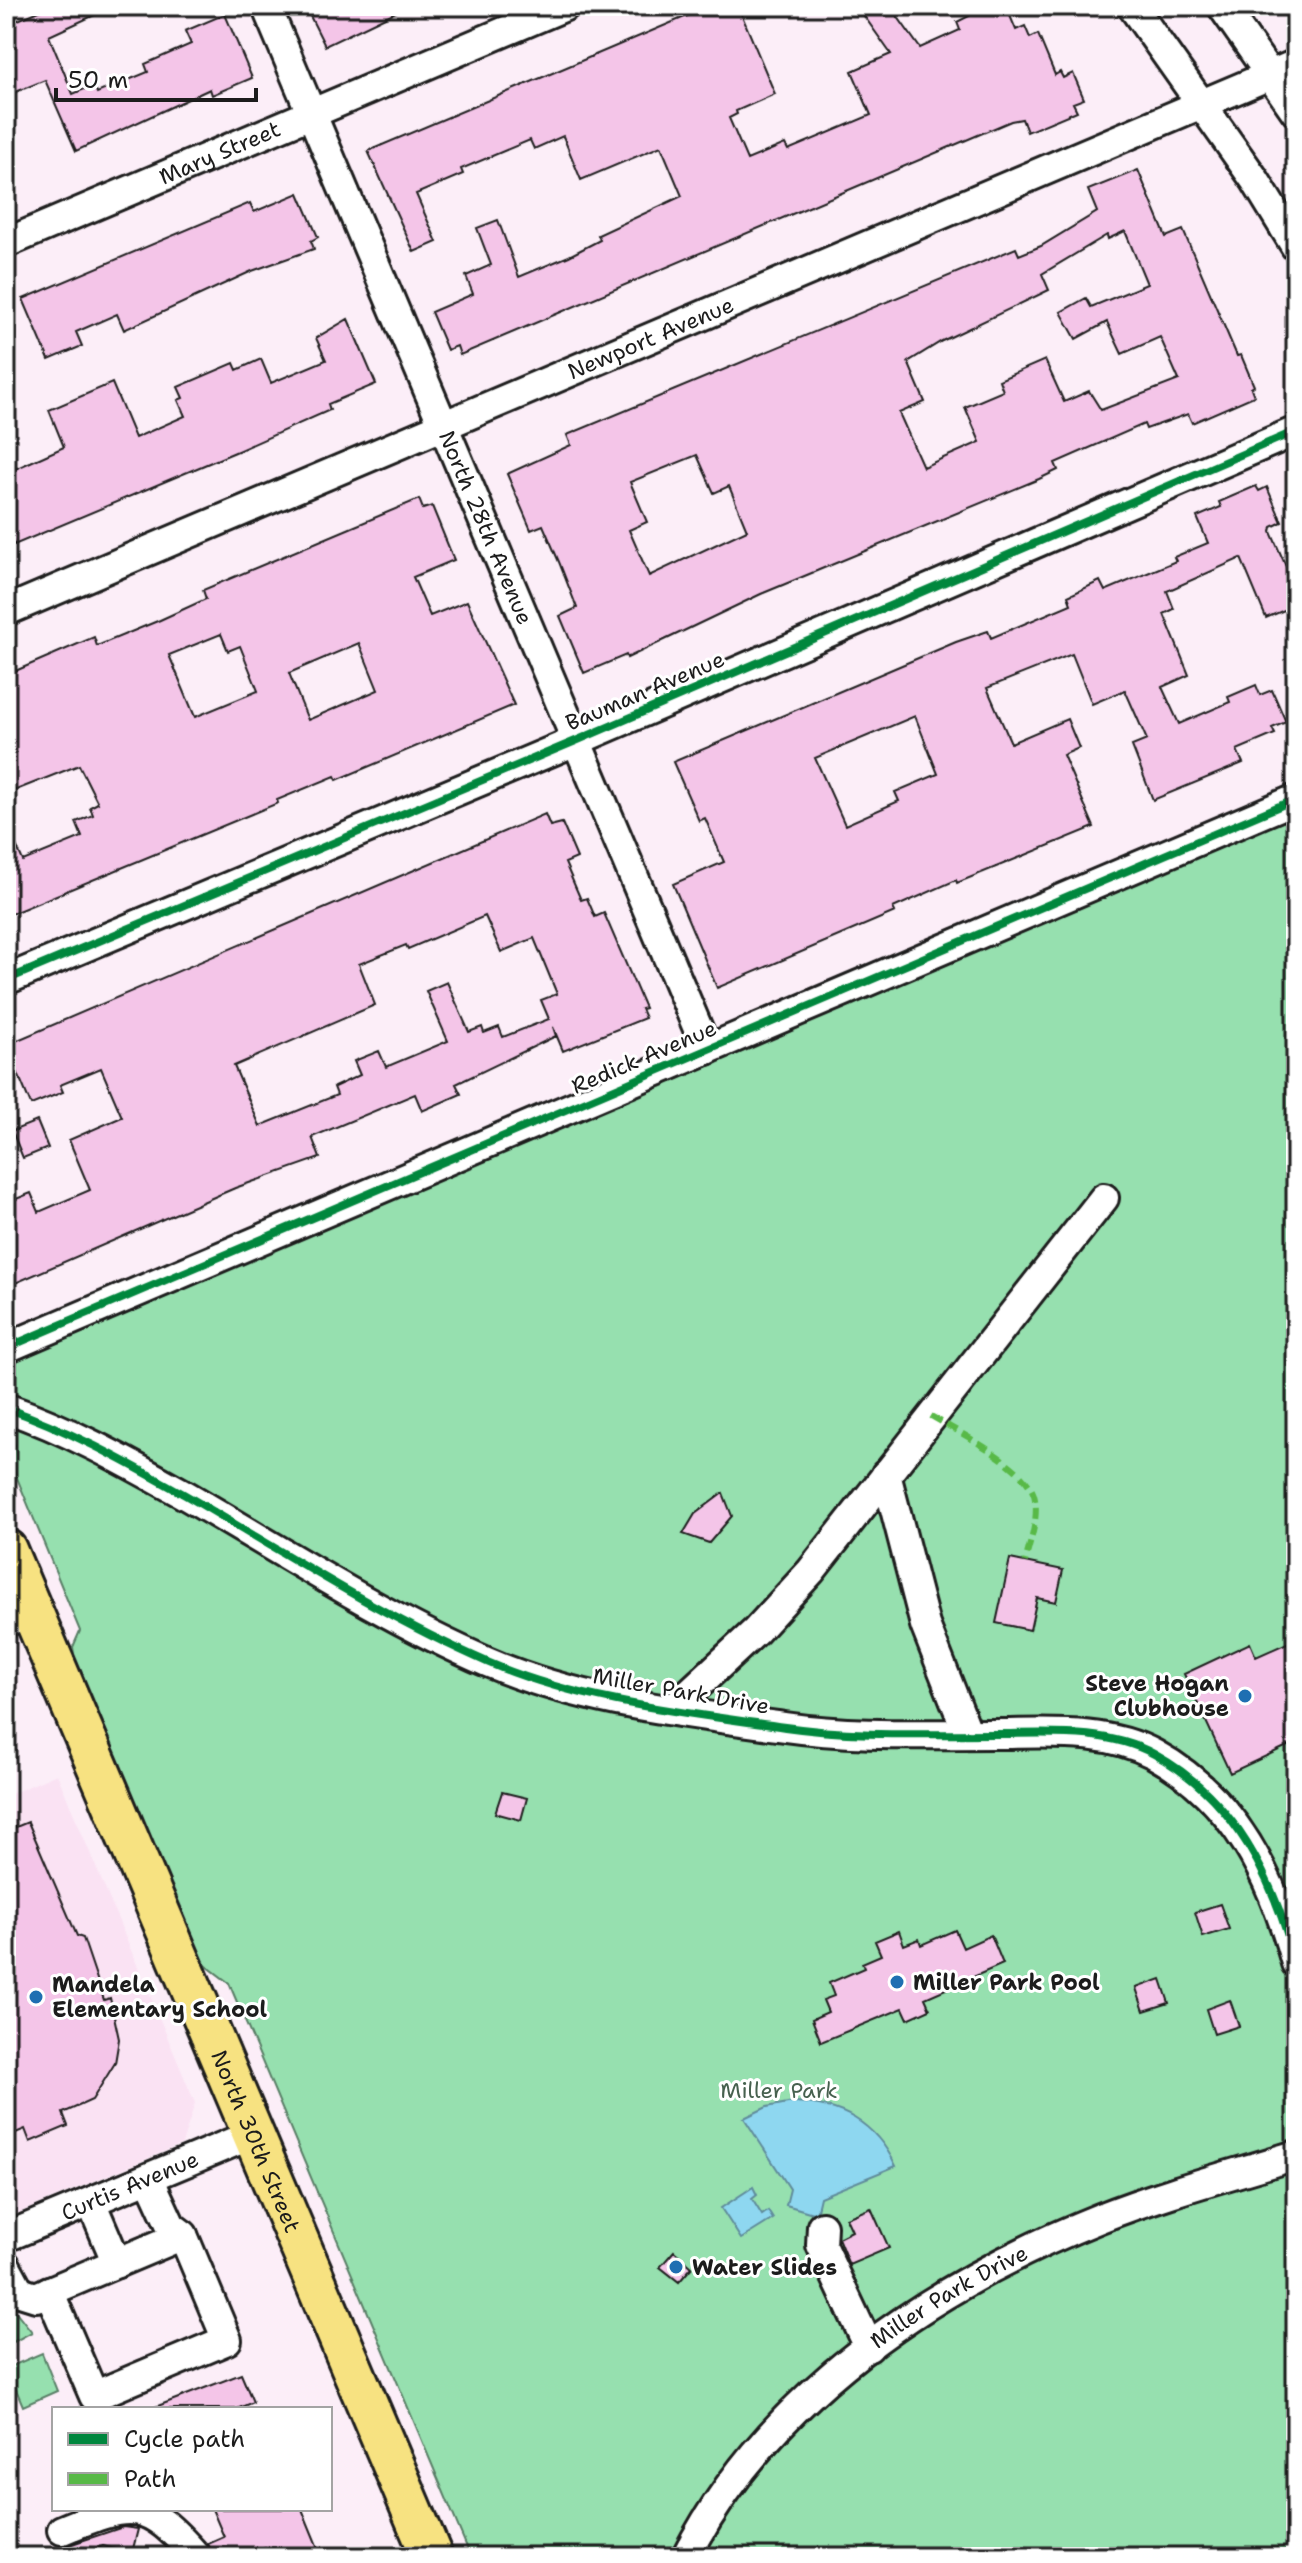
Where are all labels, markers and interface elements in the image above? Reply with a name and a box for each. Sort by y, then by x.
scale bar [56,52,256,102]
text: 50 m [68,64,128,96]
street label: Mary Street [154,114,285,191]
street label: Newport Avenue [563,290,738,386]
street label: North 28th Avenue [432,426,540,629]
street label: Bauman Avenue [561,644,729,738]
street label: Redick Avenue [567,1013,721,1101]
street label: Miller Park Drive [590,1661,772,1721]
place label: Steve Hogan Clubhouse [1085,1669,1229,1723]
marker: Steve Hogan Clubhouse [1236,1687,1254,1705]
place label: Miller Park Pool [913,1968,1100,1997]
place label: Mandela Elementary School [52,1970,268,2024]
marker: Miller Park Pool [888,1973,906,1991]
marker: Mandela Elementary School [27,1988,45,2006]
street label: North 30th Street [205,2046,308,2237]
park label: Miller Park [720,2076,838,2105]
street label: Curtis Avenue [57,2144,203,2227]
street label: Miller Park Drive [864,2238,1032,2355]
place label: Water Slides [692,2253,837,2282]
marker: Water Slides [667,2258,685,2276]
legend [52,2407,332,2511]
text: Cycle path [124,2423,245,2455]
text: Path [124,2463,176,2495]

